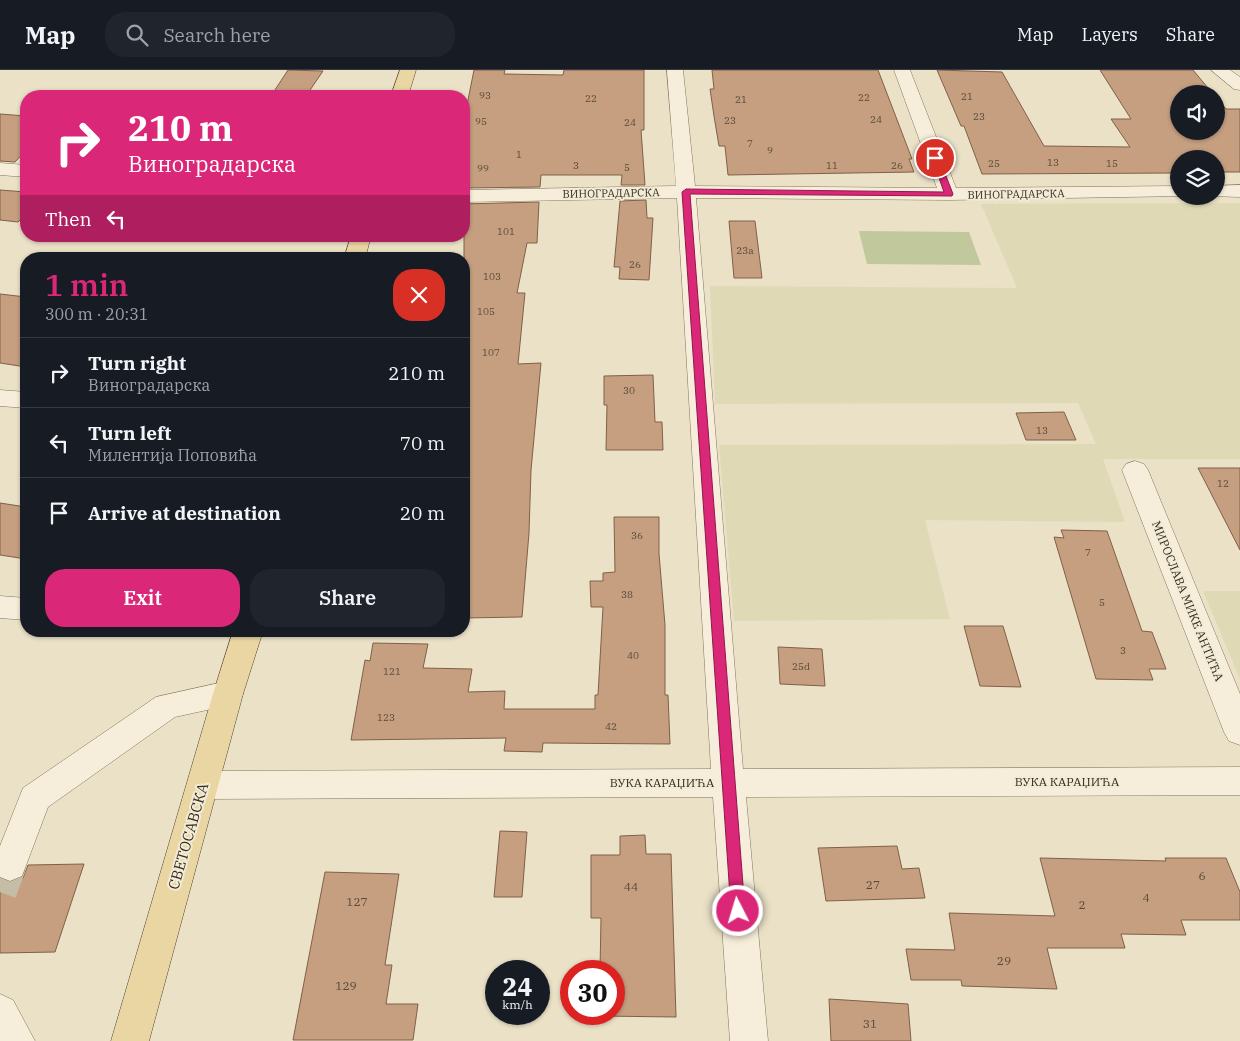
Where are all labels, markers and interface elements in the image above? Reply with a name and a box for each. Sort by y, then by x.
search box [105,12,455,57]
text: Map [25,19,75,51]
icon: search [123,21,151,49]
text: Search here [163,23,270,47]
text: Map [1017,23,1054,46]
text: Layers [1082,23,1138,46]
text: Share [1166,23,1215,46]
map controls [1170,85,1225,205]
button: sound [1170,85,1225,140]
house number: 93 [479,89,491,102]
house number: 21 [961,90,973,103]
house number: 22 [858,91,870,104]
house number: 22 [585,92,597,105]
house number: 21 [735,93,747,106]
text: 210 m [128,105,233,151]
icon: right [45,110,110,175]
house number: 23 [973,110,985,123]
house number: 24 [870,113,882,126]
house number: 23 [724,114,736,127]
house number: 95 [475,115,487,128]
house number: 24 [624,116,636,129]
house number: 7 [747,137,753,150]
pin [914,137,956,179]
house number: 9 [767,144,773,157]
icon: arrive [921,144,949,172]
house number: 1 [516,148,522,161]
text: Виноградарска [128,149,296,178]
button: layers [1170,150,1225,205]
house number: 13 [1047,156,1059,169]
house number: 25 [988,157,1000,170]
house number: 15 [1106,157,1118,170]
house number: 3 [573,159,579,172]
house number: 11 [826,159,838,172]
house number: 26 [891,159,903,172]
house number: 5 [624,161,630,174]
house number: 99 [477,162,489,175]
street label: ВИНОГРАДАРСКА [562,185,660,201]
street label: ВИНОГРАДАРСКА [967,186,1065,202]
icon: left [102,205,130,233]
text: Then [45,207,92,231]
house number: 101 [497,225,515,238]
house number: 23a [736,244,754,257]
house number: 26 [629,258,641,271]
text: 1 min [45,265,128,304]
button: close [393,269,445,321]
house number: 103 [483,270,501,283]
text: 300 m · 20:31 [45,304,148,324]
house number: 105 [477,305,495,318]
house number: 107 [482,346,500,359]
text: Turn right [88,351,186,375]
icon: right [45,359,73,387]
text: 210 m [388,361,445,385]
text: Виноградарска [88,375,210,395]
house number: 30 [623,384,635,397]
text: Turn left [88,421,171,445]
house number: 13 [1036,424,1048,437]
icon: left [45,429,73,457]
text: 70 m [400,431,445,455]
text: Милентија Поповића [88,445,257,465]
house number: 12 [1217,477,1229,490]
icon: arrive [45,499,73,527]
text: Arrive at destination [88,501,281,525]
text: 20 m [400,501,445,525]
street label: МИРОСЛАВА МИКЕ АНТИЋА [1149,519,1227,684]
house number: 36 [631,529,643,542]
house number: 7 [1085,546,1091,559]
button: Exit [45,569,240,627]
button: Share [250,569,445,627]
house number: 38 [621,588,633,601]
house number: 5 [1099,596,1105,609]
house number: 3 [1120,644,1126,657]
house number: 40 [627,649,639,662]
house number: 25d [792,660,810,673]
house number: 121 [383,665,401,678]
house number: 123 [377,711,395,724]
house number: 42 [605,720,617,733]
street label: ВУКА КАРАЏИЋА [1015,774,1120,789]
street label: ВУКА КАРАЏИЋА [610,775,715,790]
street label: СВЕТОСАВСКА [164,780,213,892]
house number: 6 [1198,868,1206,883]
house number: 27 [866,877,880,892]
house number: 44 [624,879,638,894]
position arrow [711,884,763,936]
house number: 4 [1142,890,1150,905]
house number: 127 [346,894,368,909]
house number: 2 [1078,897,1086,912]
house number: 29 [997,953,1011,968]
speed limit sign: 30 [560,960,625,1025]
text: 24 [502,970,533,1003]
house number: 129 [335,978,357,993]
text: km/h [502,997,533,1012]
house number: 31 [863,1016,877,1031]

